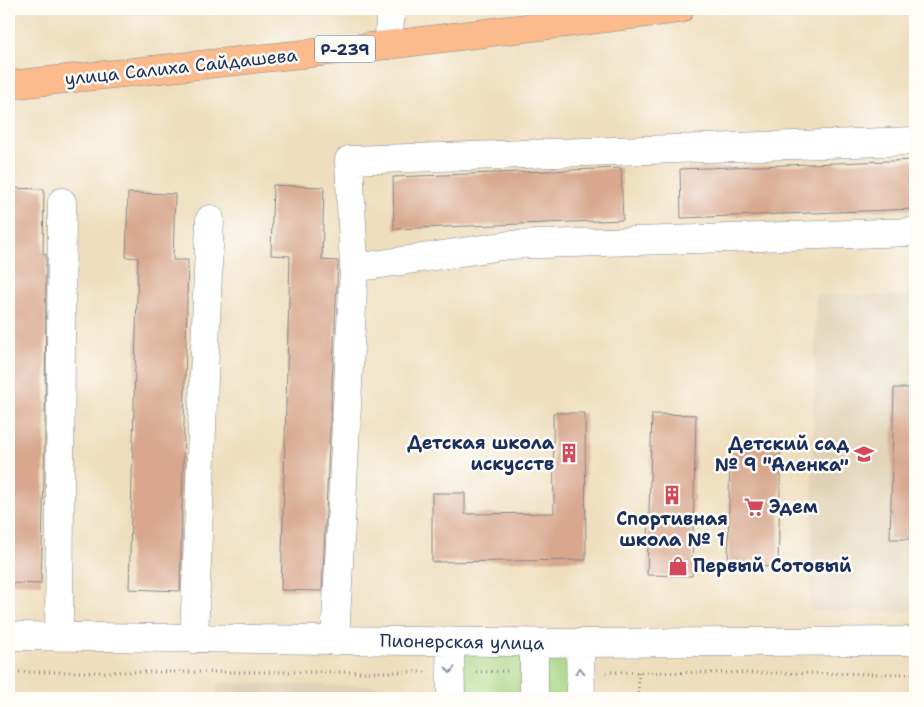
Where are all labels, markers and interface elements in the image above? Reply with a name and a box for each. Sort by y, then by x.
road number: Р-239 [315,36,375,62]
street label: улица Салиха Сайдашева [64,43,298,91]
place label: Детская школа искусств [407,431,555,476]
place label: Детский сад № 9 "Аленка" [715,432,849,477]
building icon: Детская школа искусств [558,442,580,464]
school or university icon: Детский сад № 9 "Аленка" [853,443,875,465]
building icon: Спортивная школа № 1 [661,484,683,506]
place label: Эдем [769,495,818,519]
supermarket icon: Эдем [743,496,765,518]
place label: Спортивная школа № 1 [616,507,728,552]
place label: Первый Сотовый [693,554,852,578]
shop icon: Первый Сотовый [667,555,689,577]
street label: Пионерская улица [380,629,544,655]
one-way arrow [445,666,455,674]
one-way arrow [575,667,586,675]

